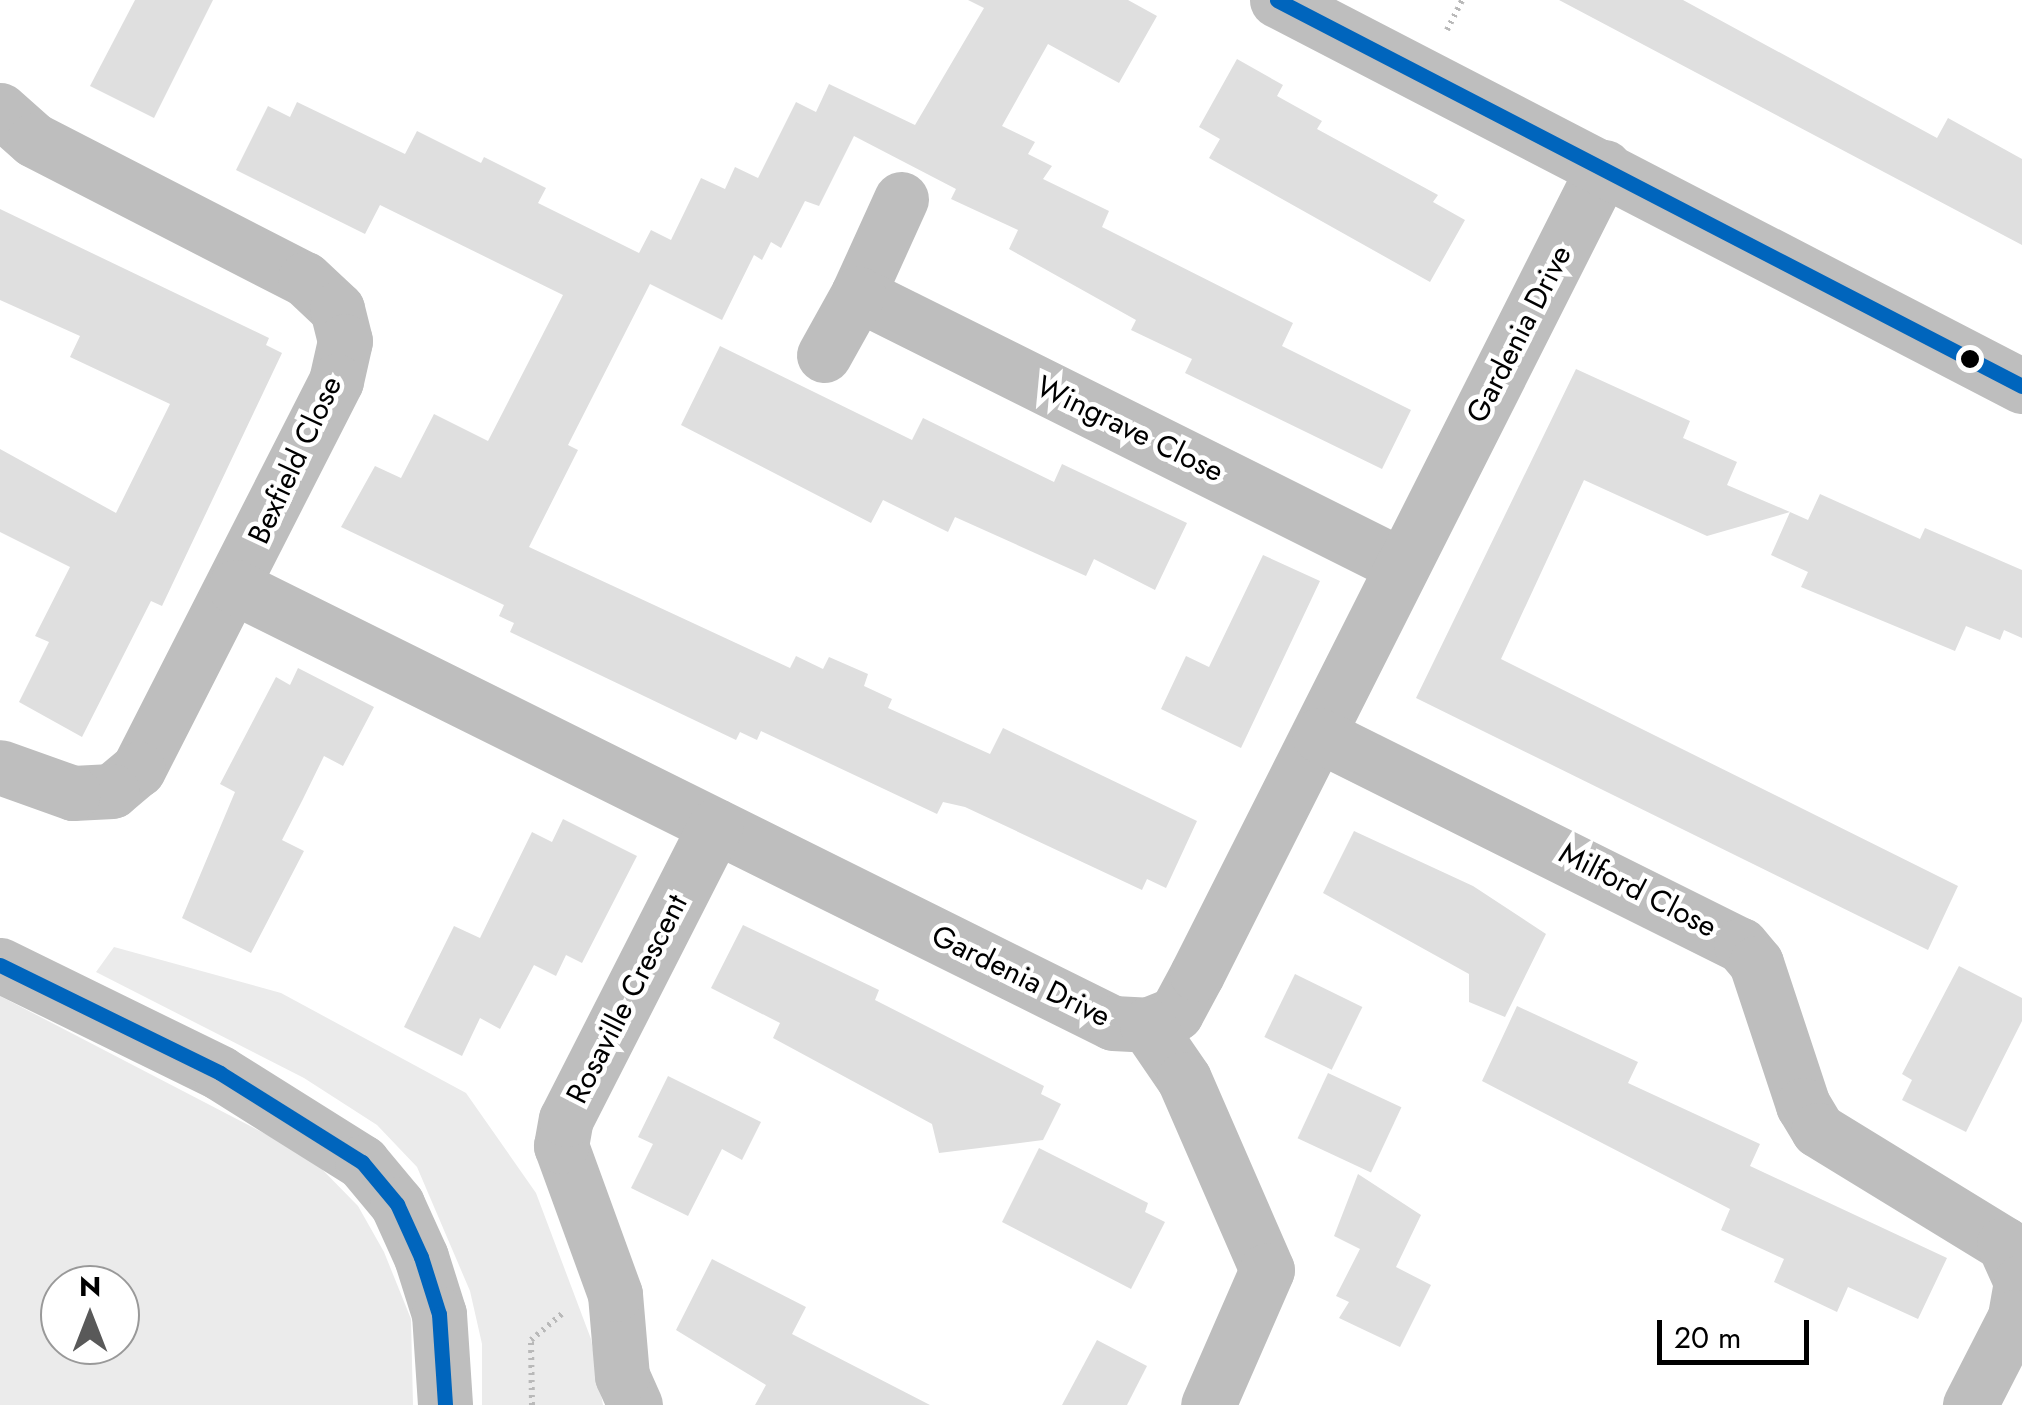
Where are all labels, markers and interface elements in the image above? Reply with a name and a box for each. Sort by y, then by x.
street label: Gardenia Drive [1459,239,1579,429]
unlabelled marker [1960,349,1980,369]
street label: Wingrave Close [1031,368,1229,490]
street label: Bexfield Close [241,371,349,549]
street label: Milford Close [1553,835,1723,945]
street label: Rosaville Crescent [559,889,695,1109]
street label: Gardenia Drive [926,917,1116,1035]
north arrow [40,1265,140,1365]
text: N [79,1266,101,1307]
scale bar [1662,1300,1814,1362]
text: 20 m [1674,1316,1741,1359]

